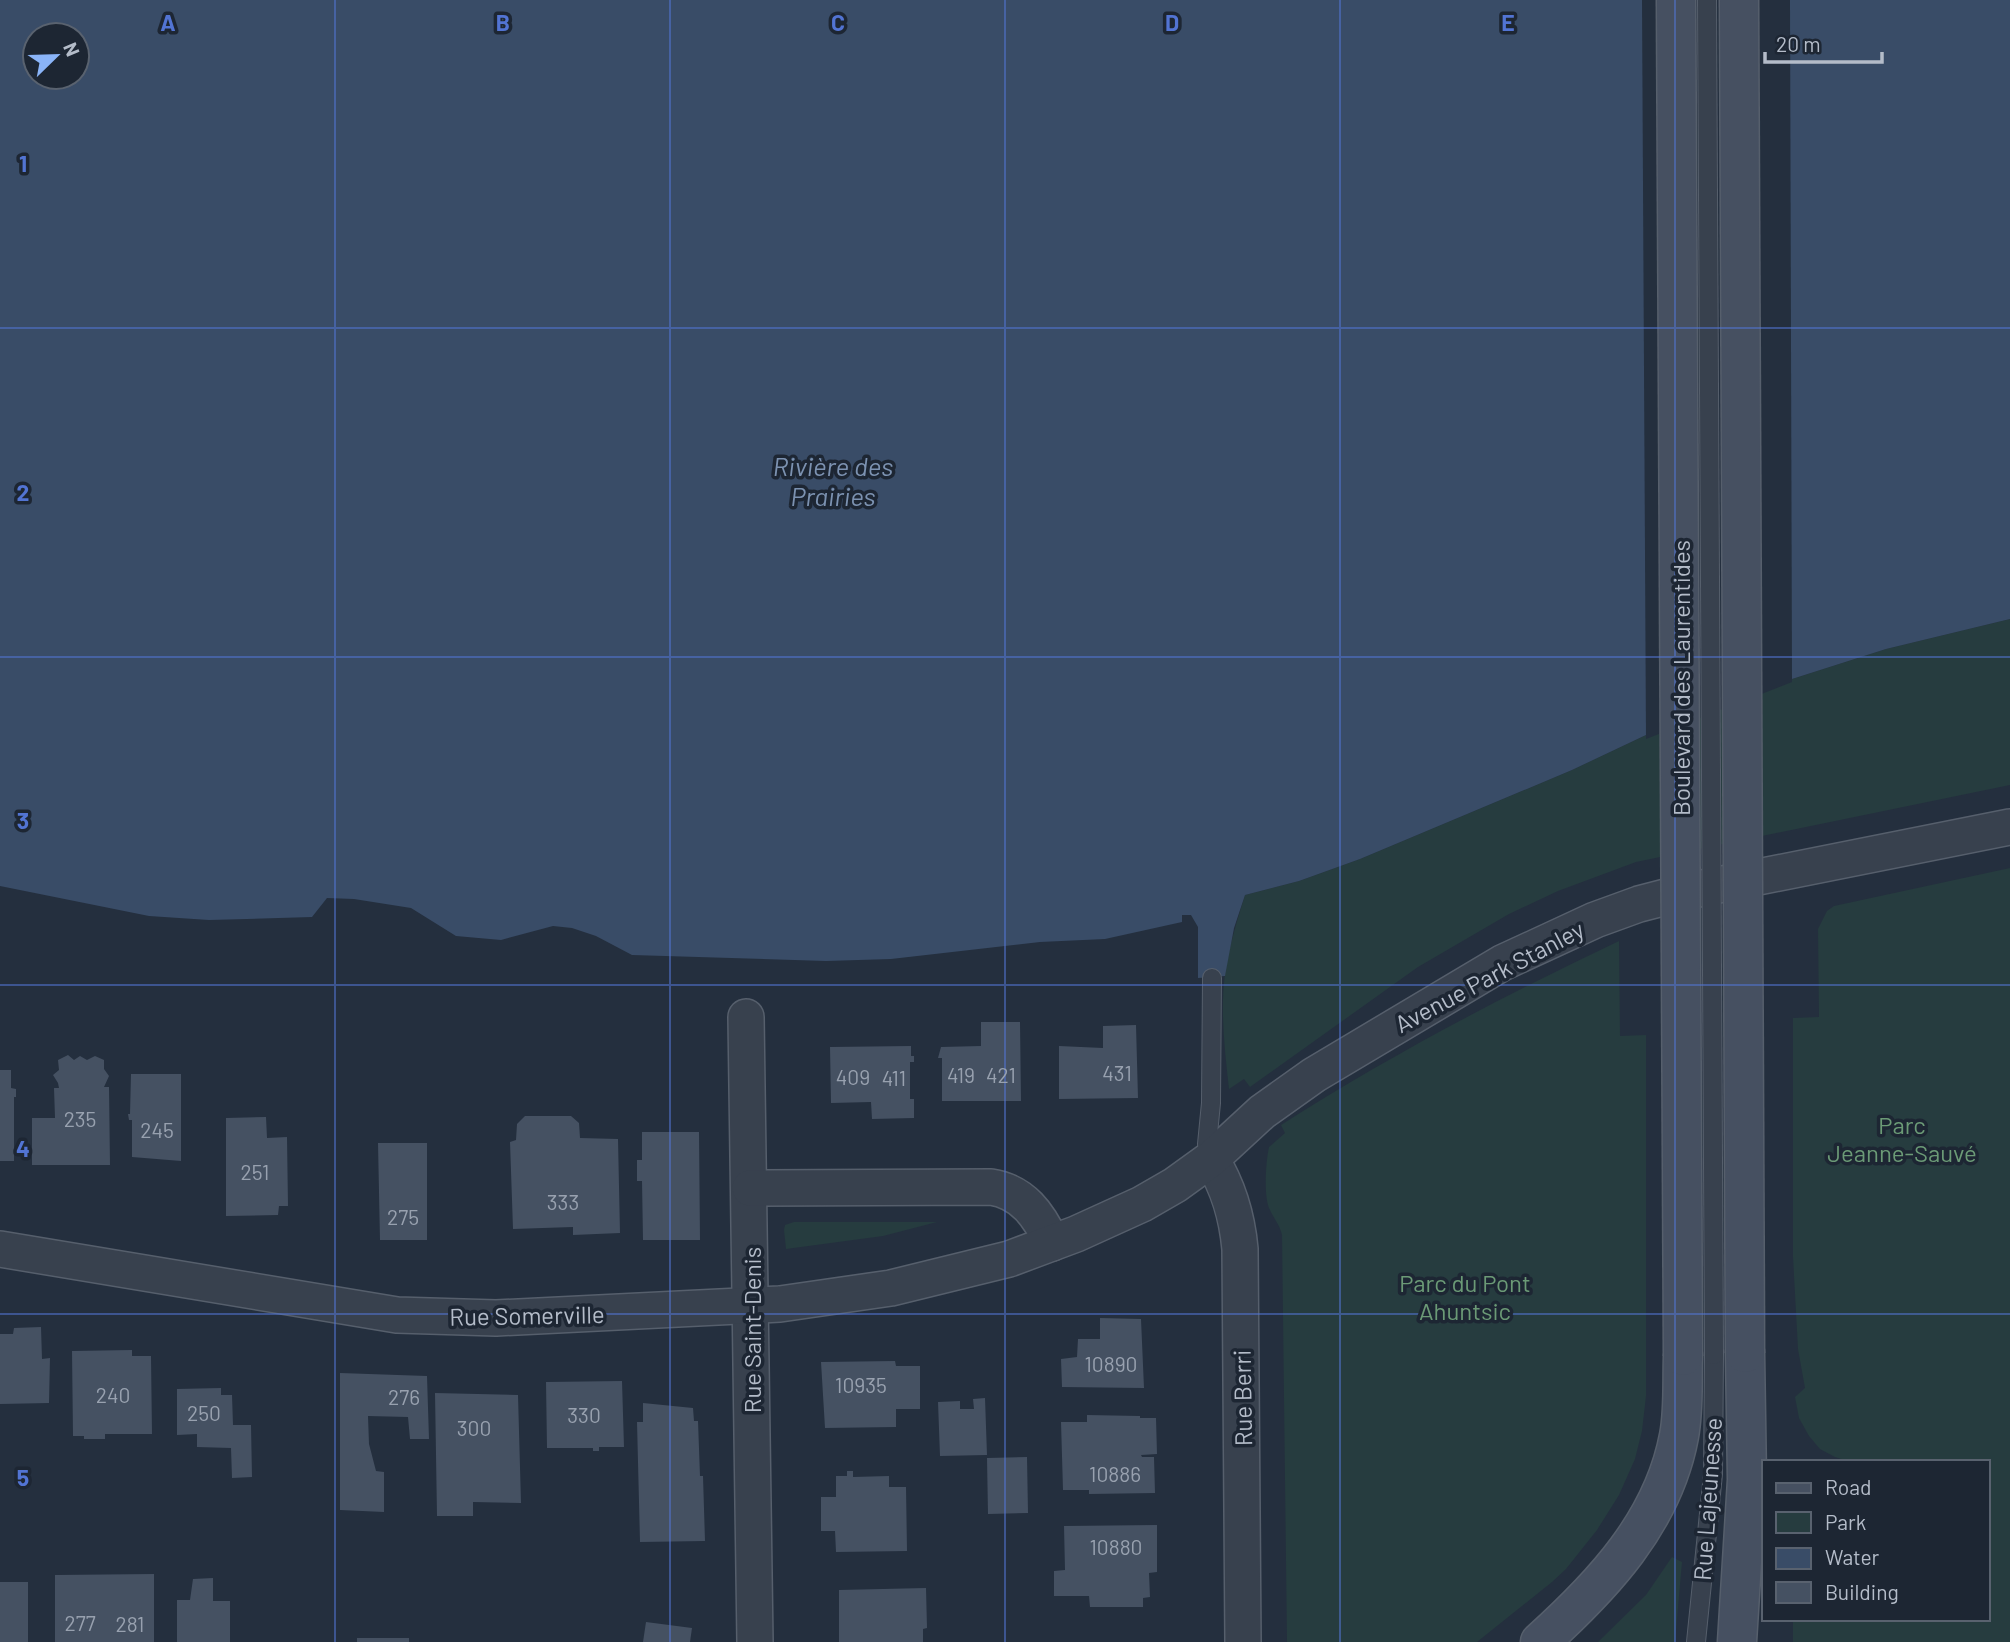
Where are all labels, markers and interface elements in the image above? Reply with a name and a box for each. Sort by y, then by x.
text: A [160,8,176,36]
text: B [496,8,510,36]
text: C [831,8,845,36]
text: D [1165,8,1179,36]
text: E [1501,8,1515,36]
north arrow [21,21,91,91]
scale bar [1765,21,1882,65]
text: 20 m [1776,31,1821,56]
text: N [59,39,85,59]
text: 1 [19,149,27,177]
water label: Rivière des Prairies [773,450,893,511]
text: 2 [17,478,29,506]
street label: Boulevard des Laurentides [1666,540,1695,816]
text: 3 [17,806,29,834]
street label: Avenue Park Stanley [1389,914,1589,1038]
house number: 431 [1102,1060,1132,1085]
house number: 419 [947,1062,975,1087]
house number: 421 [986,1062,1016,1087]
house number: 409 [836,1064,870,1089]
house number: 411 [882,1065,906,1090]
house number: 235 [64,1106,96,1131]
park label: Parc Jeanne-Sauvé [1827,1110,1977,1167]
house number: 245 [140,1117,174,1142]
text: 4 [16,1134,30,1162]
house number: 251 [241,1159,269,1184]
house number: 333 [547,1189,579,1214]
house number: 275 [387,1204,419,1229]
street label: Rue Saint-Denis [737,1247,766,1413]
park label: Parc du Pont Ahuntsic [1399,1268,1531,1325]
street label: Rue Somerville [449,1299,605,1331]
street label: Rue Berri [1227,1349,1257,1447]
house number: 10890 [1085,1351,1137,1376]
house number: 10935 [835,1372,887,1397]
house number: 240 [96,1382,130,1407]
house number: 276 [388,1384,420,1409]
house number: 250 [187,1400,221,1425]
house number: 330 [567,1402,601,1427]
house number: 300 [457,1415,491,1440]
street label: Rue Lajeunesse [1687,1416,1727,1582]
legend [1762,1460,1989,1621]
house number: 10886 [1089,1461,1141,1486]
text: 5 [17,1463,29,1491]
text: Road [1825,1474,1871,1499]
text: Park [1825,1509,1866,1534]
house number: 10880 [1090,1534,1142,1559]
text: Water [1825,1544,1880,1569]
text: Building [1825,1579,1899,1604]
house number: 277 [64,1610,96,1635]
house number: 281 [116,1611,144,1636]

